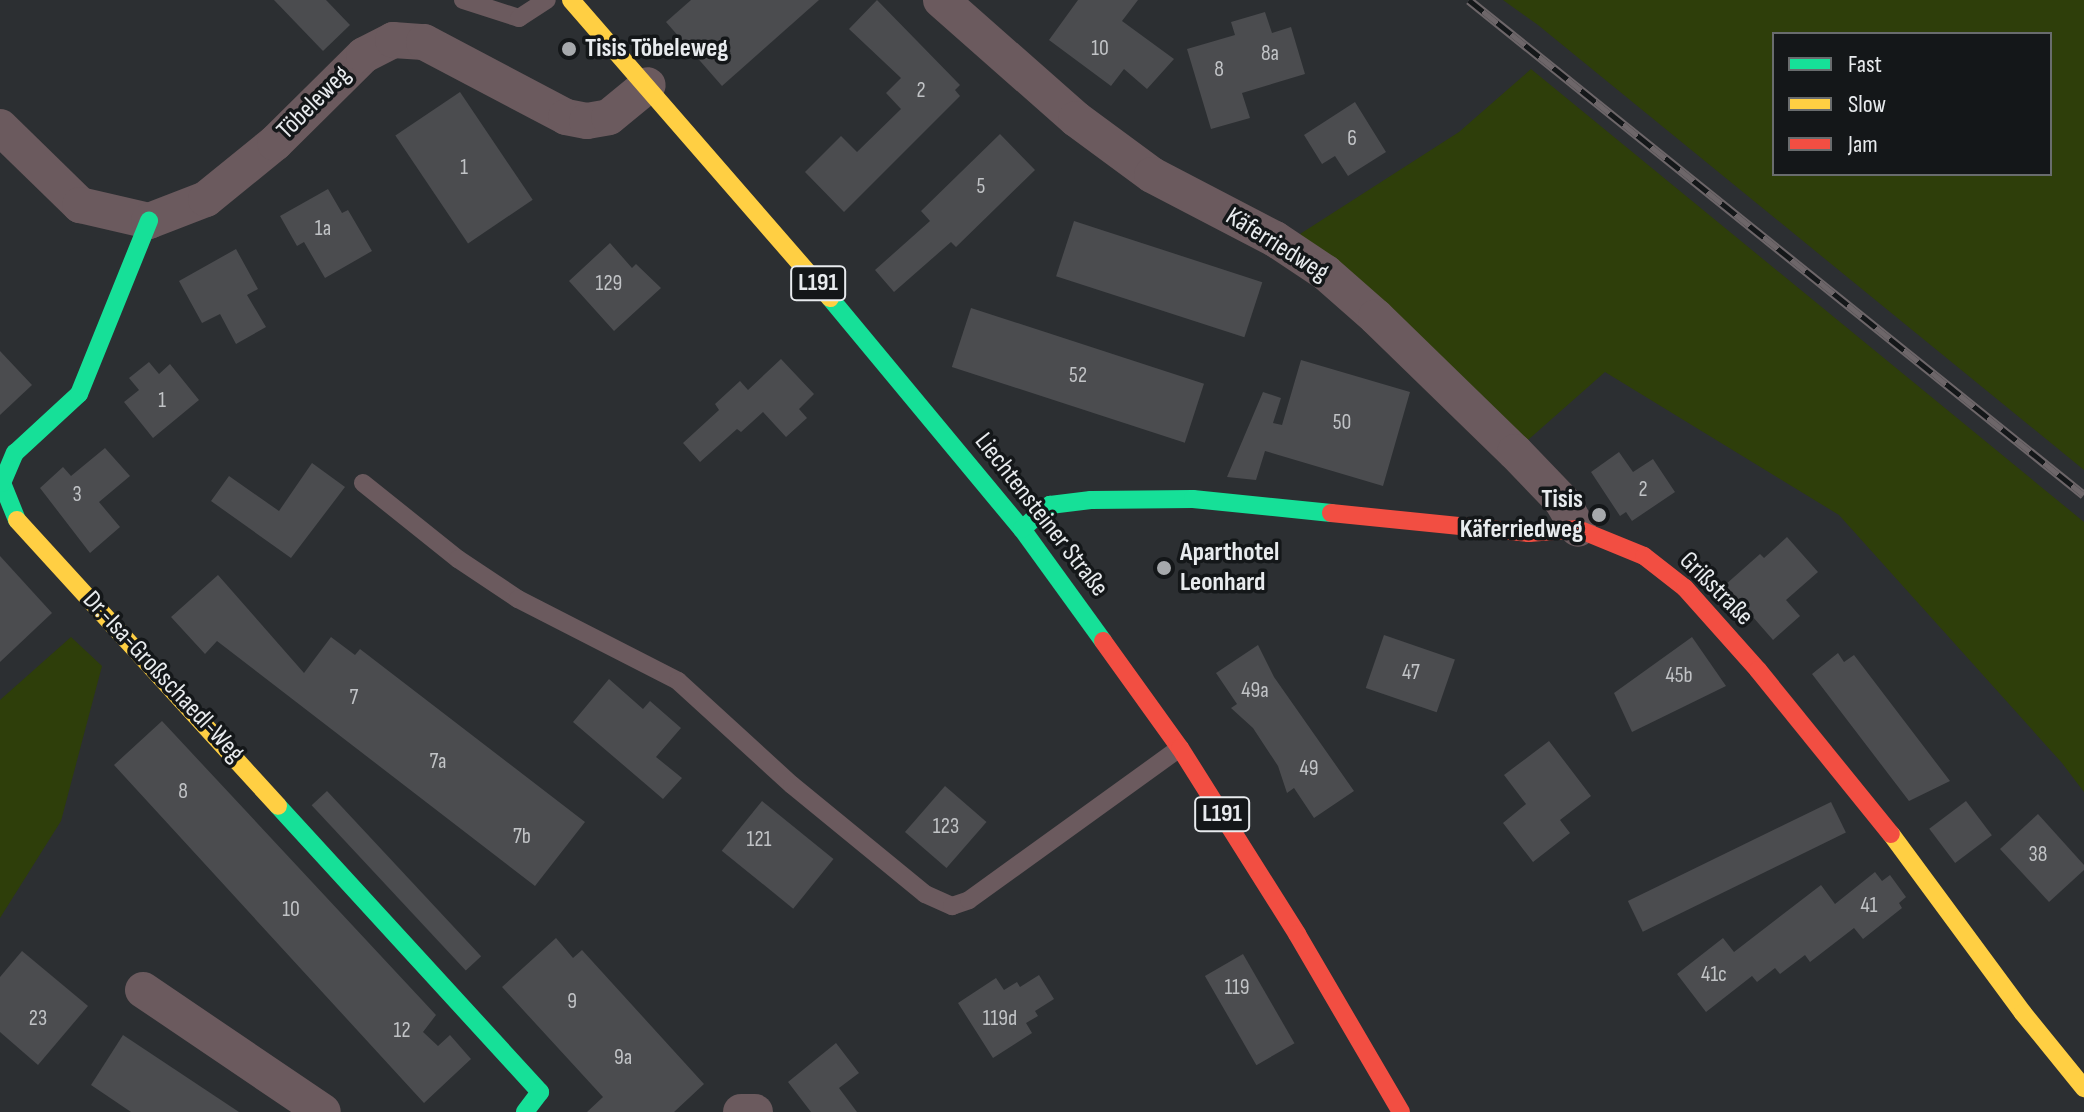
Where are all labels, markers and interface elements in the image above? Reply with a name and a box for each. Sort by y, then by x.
legend [1772,32,2052,176]
place label: Tisis Töbeleweg [585,33,728,65]
house number: 10 [1091,36,1109,62]
marker: Tisis Töbeleweg [560,40,578,58]
house number: 8a [1261,41,1279,67]
text: Fast [1848,50,1882,79]
house number: 8 [1214,57,1224,83]
street label: Töbeleweg [271,60,357,146]
house number: 2 [916,78,926,104]
text: Slow [1848,90,1886,119]
house number: 6 [1347,126,1357,152]
text: Jam [1848,130,1878,159]
house number: 1 [460,155,468,181]
house number: 5 [977,174,985,200]
street label: Käferriedweg [1220,201,1334,289]
house number: 1a [315,216,331,242]
road number: L191 [790,263,846,303]
house number: 129 [596,271,622,297]
house number: 52 [1069,363,1087,389]
house number: 1 [158,388,166,414]
house number: 50 [1333,410,1351,436]
street label: Liechtensteiner Straße [967,427,1115,603]
house number: 2 [1638,477,1648,503]
house number: 3 [72,482,82,508]
place label: Tisis Käferriedweg [1460,484,1583,546]
marker: Tisis Käferriedweg [1590,506,1608,524]
place label: Aparthotel Leonhard [1180,537,1279,598]
street label: Grißstraße [1672,545,1760,633]
marker: Aparthotel Leonhard [1155,559,1173,577]
street label: Dr.-Isa-Großschaedl-Weg [76,585,250,769]
house number: 47 [1402,660,1420,686]
house number: 45b [1665,663,1693,689]
house number: 49a [1241,678,1269,704]
house number: 7 [350,685,358,711]
house number: 7a [430,749,446,775]
house number: 49 [1300,756,1318,782]
house number: 8 [178,779,188,805]
road number: L191 [1194,794,1250,834]
house number: 123 [933,814,959,840]
house number: 7b [513,824,531,850]
house number: 121 [747,827,771,853]
house number: 38 [2029,842,2047,868]
house number: 41 [1861,893,1877,919]
house number: 10 [282,897,300,923]
house number: 41c [1701,962,1727,988]
house number: 119 [1224,975,1250,1001]
house number: 9 [567,989,577,1015]
house number: 23 [29,1006,47,1032]
house number: 119d [983,1006,1017,1032]
house number: 12 [393,1018,411,1044]
house number: 9a [614,1045,632,1071]

